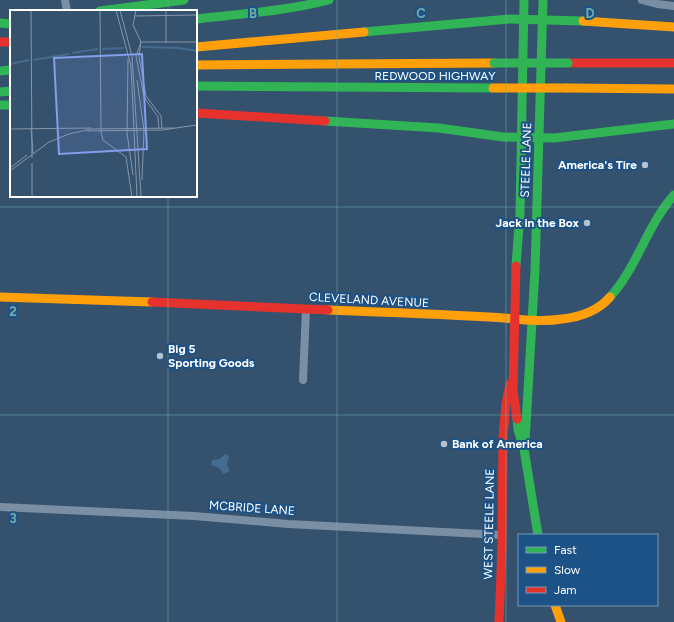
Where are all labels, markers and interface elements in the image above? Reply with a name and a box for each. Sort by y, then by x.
text: B [249,6,257,21]
text: C [416,6,426,21]
text: D [585,6,595,21]
inset map [10,10,197,197]
street label: REDWOOD HIGHWAY [375,69,496,83]
street label: STEELE LANE [518,122,534,198]
place label: America's Tire [558,158,637,172]
marker: America's Tire [640,160,650,170]
place label: Jack in the Box [496,216,580,230]
marker: Jack in the Box [582,218,592,228]
street label: CLEVELAND AVENUE [309,290,429,310]
text: 2 [9,304,17,319]
place label: Big 5 Sporting Goods [168,342,255,370]
marker: Big 5 Sporting Goods [155,351,165,361]
place label: Bank of America [452,437,543,451]
marker: Bank of America [439,439,449,449]
street label: WEST STEELE LANE [481,468,497,580]
street label: MCBRIDE LANE [209,498,295,518]
text: 3 [9,511,17,526]
legend [518,534,658,606]
text: Fast [554,543,577,557]
text: Slow [554,563,581,577]
text: Jam [554,583,577,597]

